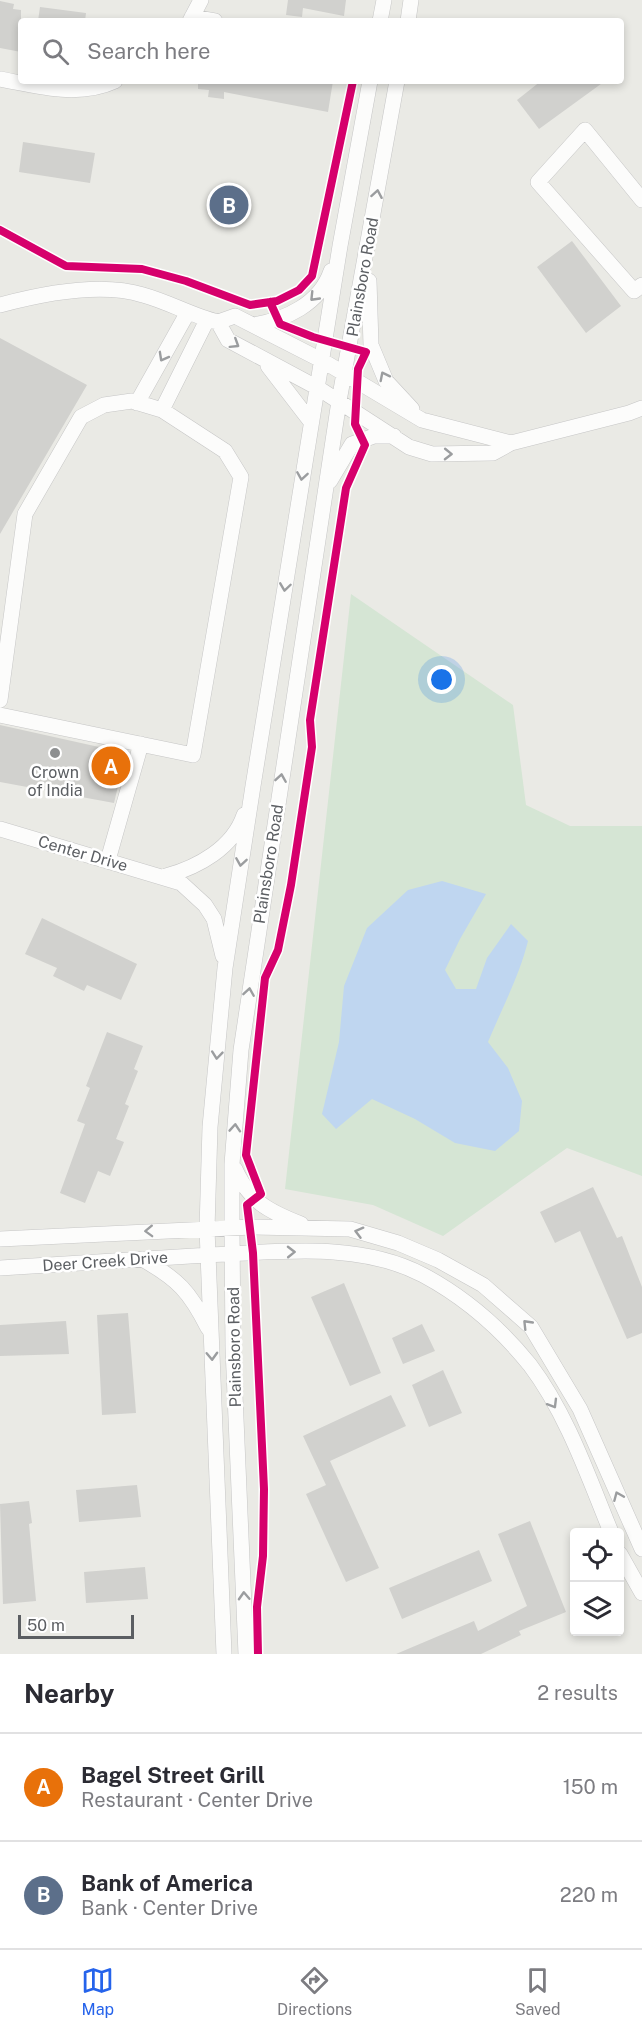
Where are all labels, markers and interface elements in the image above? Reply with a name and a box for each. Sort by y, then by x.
search box [18,18,624,84]
icon: search [39,35,72,68]
text: Search here [87,38,211,64]
pin: B [210,182,248,228]
one-way arrow [371,189,383,199]
street label: Plainsboro Road [343,216,382,338]
one-way arrow [310,290,321,300]
one-way arrow [229,336,240,347]
one-way arrow [158,351,170,361]
one-way arrow [380,371,392,382]
one-way arrow [443,448,452,460]
one-way arrow [296,470,309,480]
one-way arrow [279,582,291,592]
your location [427,665,456,694]
pin: A [92,744,130,789]
marker: Crown of India [48,746,62,760]
place label: Crown of India [27,763,83,800]
one-way arrow [275,774,287,783]
street label: Plainsboro Road [250,803,287,925]
street label: Center Drive [36,832,130,875]
one-way arrow [236,858,248,867]
one-way arrow [242,987,255,997]
one-way arrow [211,1050,224,1059]
one-way arrow [228,1123,241,1132]
one-way arrow [145,1225,154,1238]
one-way arrow [354,1226,364,1239]
one-way arrow [287,1246,296,1259]
street label: Deer Creek Drive [42,1248,168,1275]
street label: Plainsboro Road [224,1287,245,1407]
one-way arrow [523,1321,534,1331]
one-way arrow [205,1351,218,1360]
one-way arrow [546,1398,557,1408]
one-way arrow [613,1491,625,1502]
map controls [570,1528,624,1636]
button: locate [570,1528,624,1582]
button: layers [570,1582,624,1636]
one-way arrow [237,1591,250,1600]
scale bar [18,1612,134,1640]
text: 50 m [27,1616,65,1635]
text: Nearby [24,1678,114,1709]
text: 2 results [537,1681,618,1705]
text: Bagel Street Grill [81,1762,265,1788]
text: A [36,1775,51,1799]
text: 150 m [563,1775,618,1799]
text: Restaurant · Center Drive [81,1788,313,1812]
text: Bank of America [81,1870,253,1896]
text: B [37,1883,50,1907]
text: 220 m [560,1883,618,1907]
text: Bank · Center Drive [81,1896,258,1920]
tab: Map [81,1964,114,2019]
tab: Directions [277,1964,352,2019]
tab: Saved [515,1964,561,2019]

